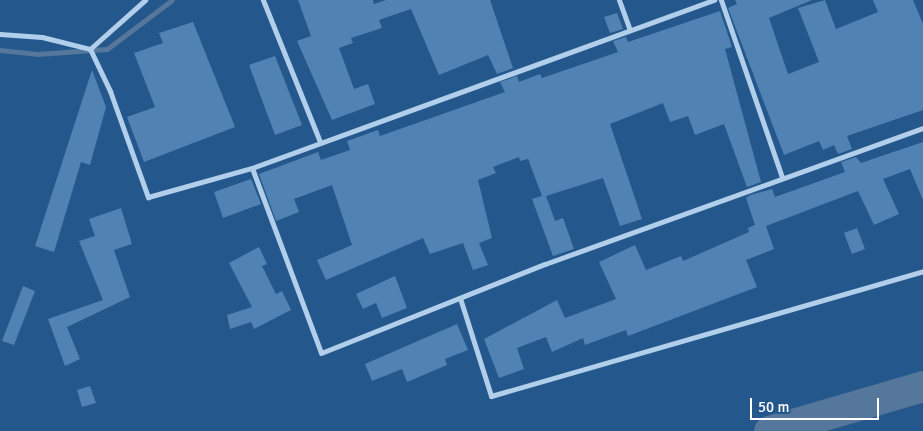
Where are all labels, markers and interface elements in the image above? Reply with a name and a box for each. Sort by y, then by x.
scale bar [753,388,882,420]
text: 50 m [758,398,789,416]

